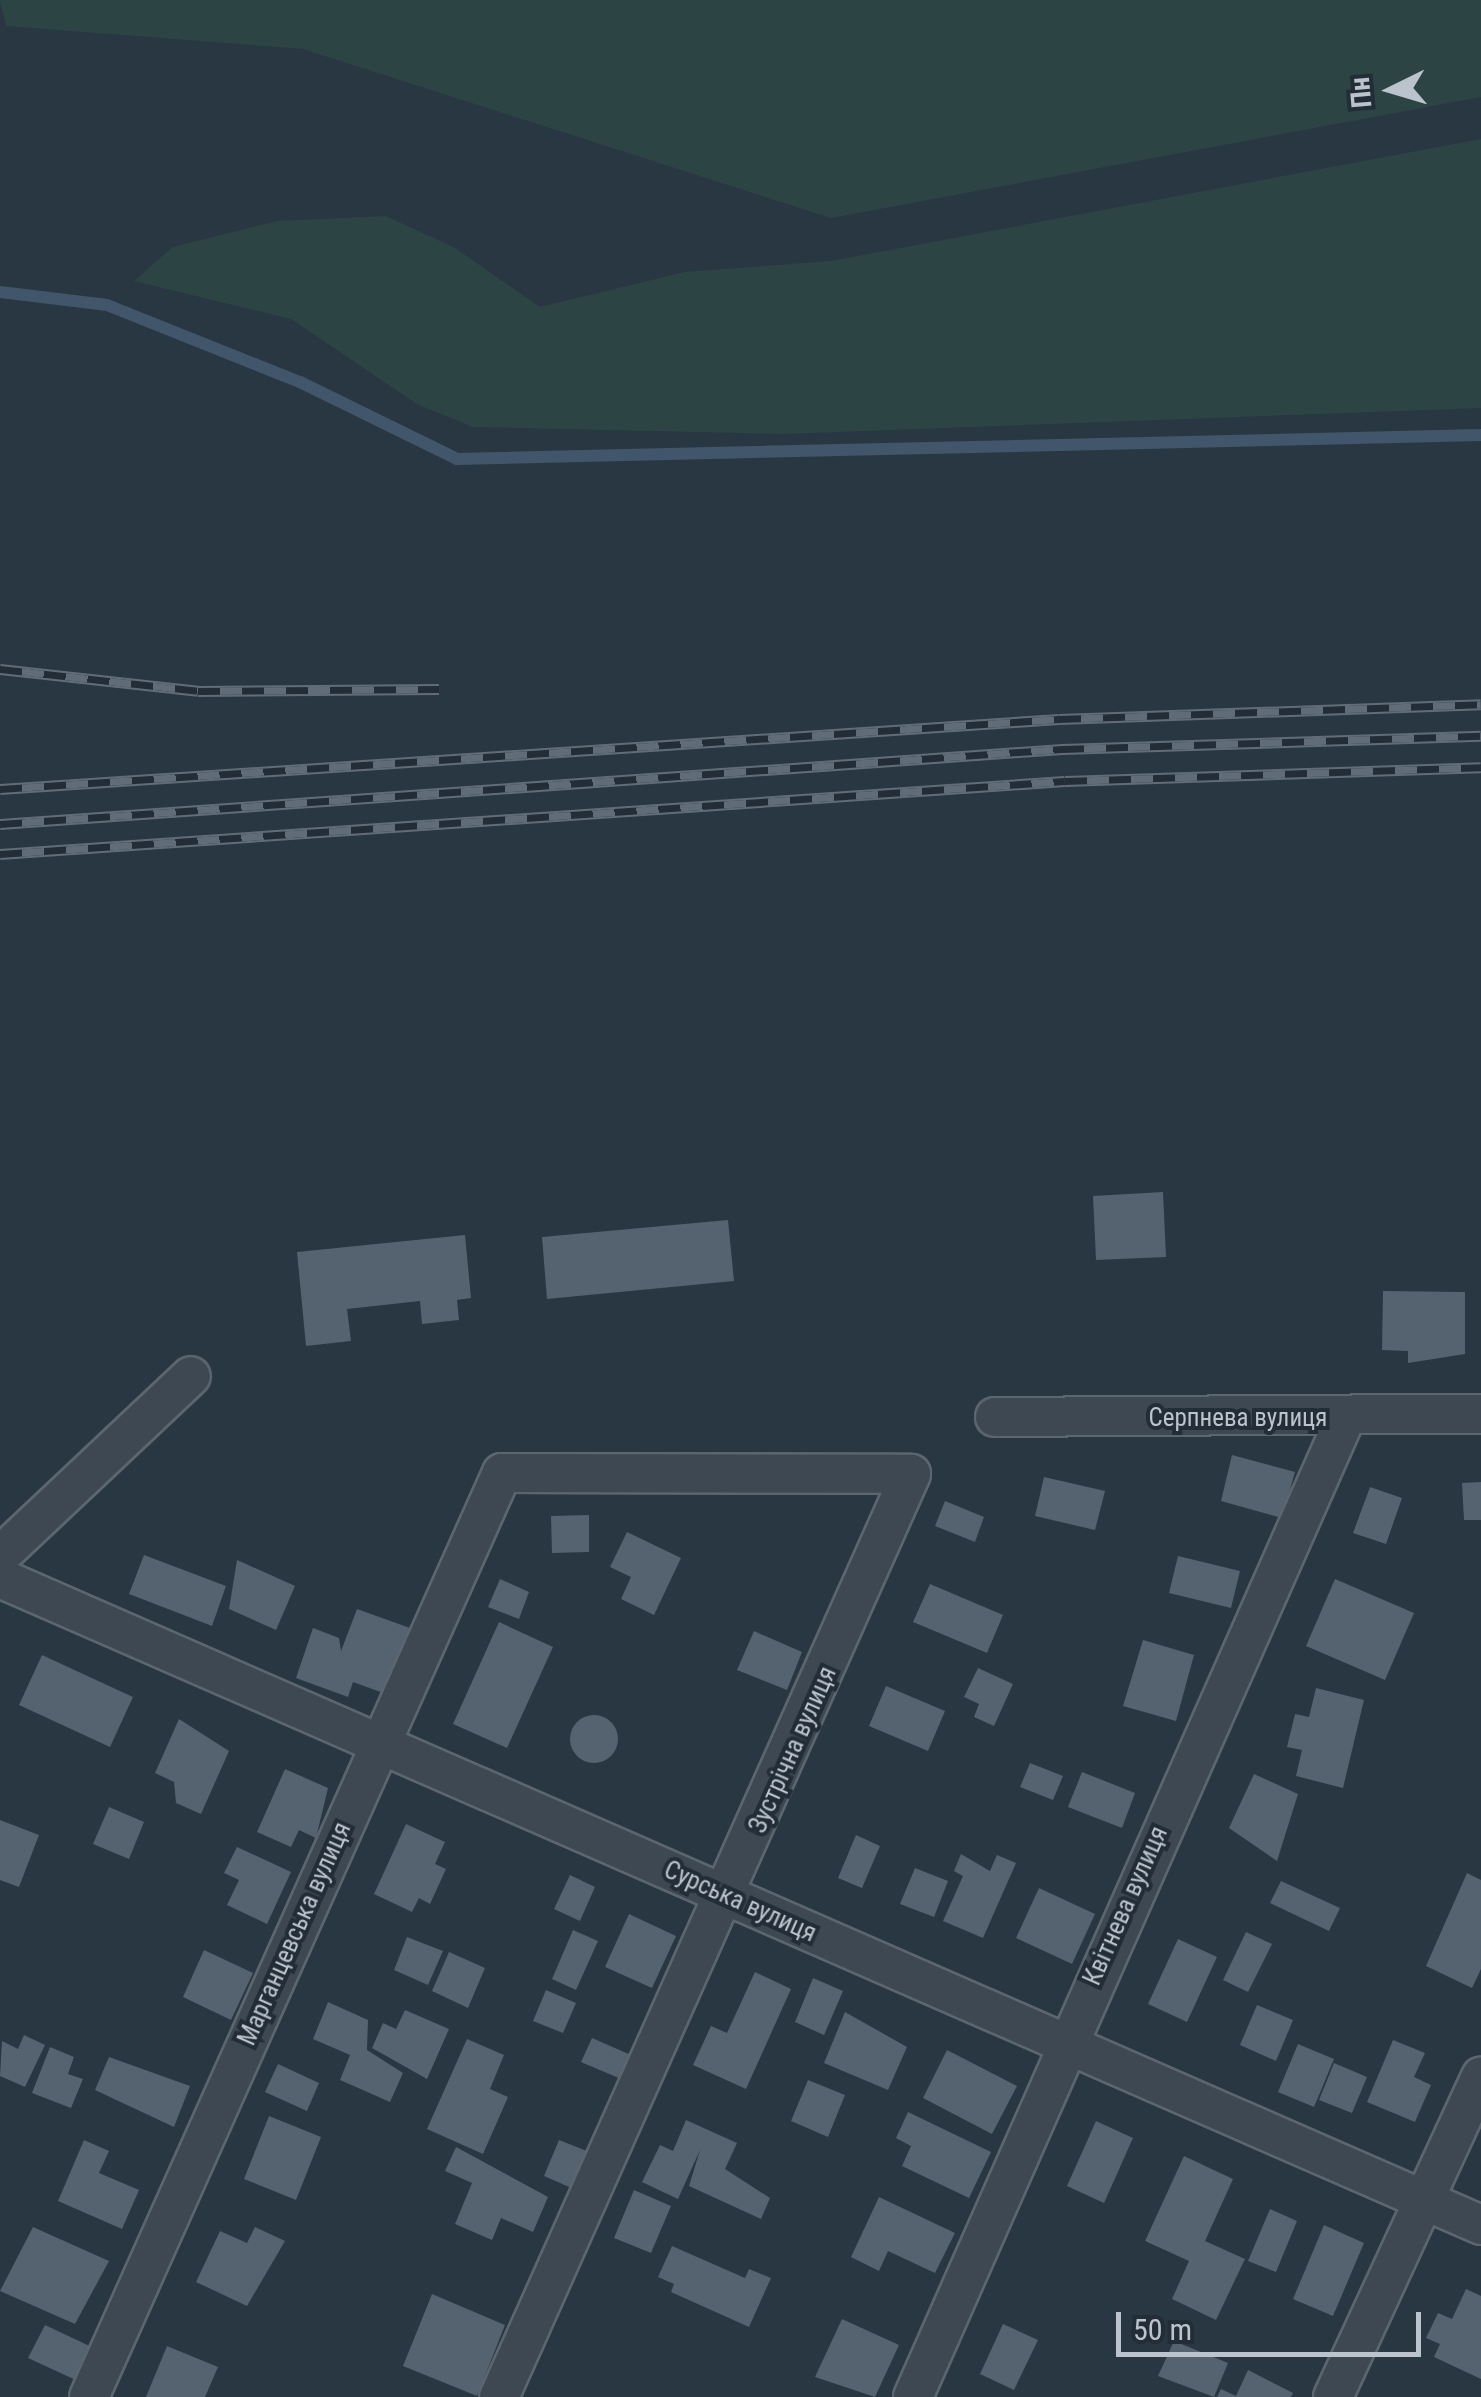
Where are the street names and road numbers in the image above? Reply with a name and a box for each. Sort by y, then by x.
street label: Серпнева вулиця [1149,1403,1327,1433]
street label: Зустрічна вулиця [743,1662,843,1838]
street label: Марганцевська вулиця [232,1818,358,2050]
street label: Квітнева вулиця [1078,1822,1174,1990]
street label: Сурська вулиця [659,1855,821,1949]

